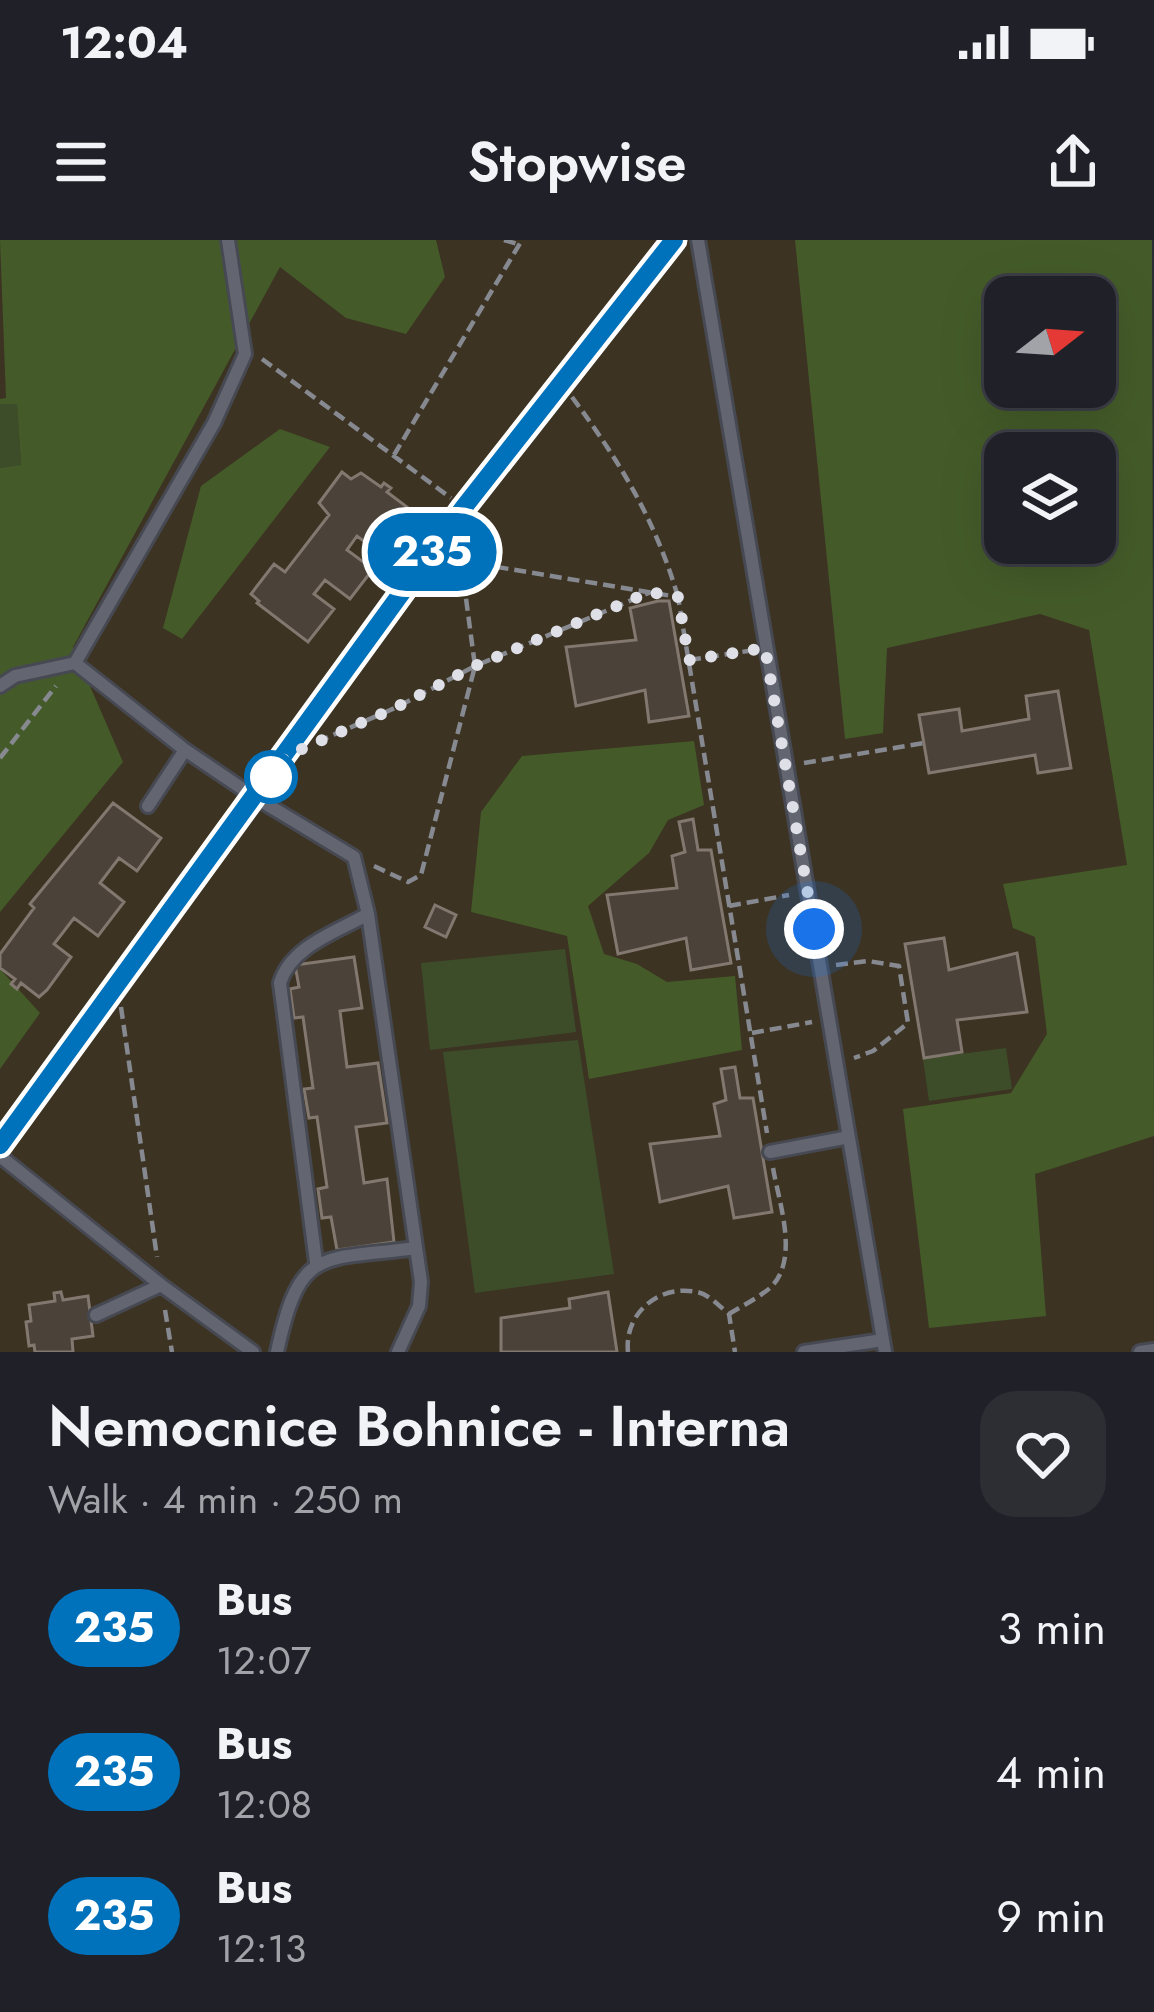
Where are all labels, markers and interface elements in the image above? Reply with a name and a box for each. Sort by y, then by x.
text: 12:04 [60,10,188,75]
text: Stopwise [467,123,687,201]
icon: menu [48,129,114,195]
icon: share [1040,129,1106,195]
north arrow [984,276,1116,408]
map controls [984,276,1116,564]
button: layers [984,432,1116,564]
line badge: 235 [363,513,501,591]
text: 235 [392,521,472,582]
unlabelled marker [246,752,296,802]
your location [784,899,844,959]
text: Nemocnice Bohnice - Interna [48,1385,790,1467]
button: heart [980,1391,1106,1517]
text: Walk · 4 min · 250 m [48,1471,403,1528]
text: Bus [216,1567,292,1632]
text: 3 min [998,1596,1106,1661]
text: 235 [74,1597,154,1658]
text: 12:07 [216,1632,311,1689]
text: Bus [216,1711,292,1776]
text: 4 min [996,1740,1106,1805]
text: 235 [74,1741,154,1802]
text: 12:08 [216,1776,312,1833]
text: Bus [216,1855,292,1920]
text: 9 min [996,1884,1106,1949]
text: 235 [74,1885,154,1946]
text: 12:13 [216,1920,306,1977]

